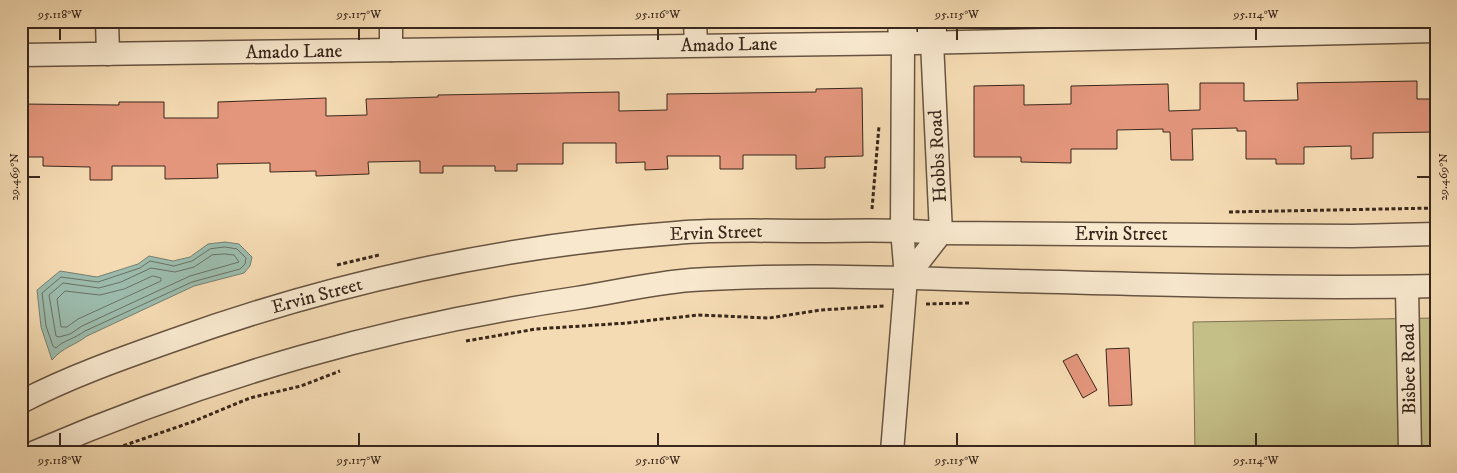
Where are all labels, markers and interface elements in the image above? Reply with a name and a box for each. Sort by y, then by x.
text: 95.118°W [37,7,83,22]
text: 95.117°W [336,7,382,22]
text: 95.116°W [635,7,681,22]
text: 95.115°W [934,7,980,22]
text: 95.114°W [1233,7,1279,22]
street label: Amado Lane [680,33,778,57]
street label: Amado Lane [245,40,343,64]
street label: Hobbs Road [924,109,952,203]
text: 29.469°N [7,153,22,201]
text: 29.469°N [1436,153,1451,201]
street label: Ervin Street [669,220,763,246]
street label: Ervin Street [1075,223,1168,246]
street label: Ervin Street [269,273,365,319]
street label: Bisbee Road [1397,323,1421,415]
text: 95.118°W [37,453,83,468]
text: 95.117°W [336,453,382,468]
text: 95.116°W [635,453,681,468]
text: 95.115°W [934,453,980,468]
text: 95.114°W [1233,453,1279,468]

